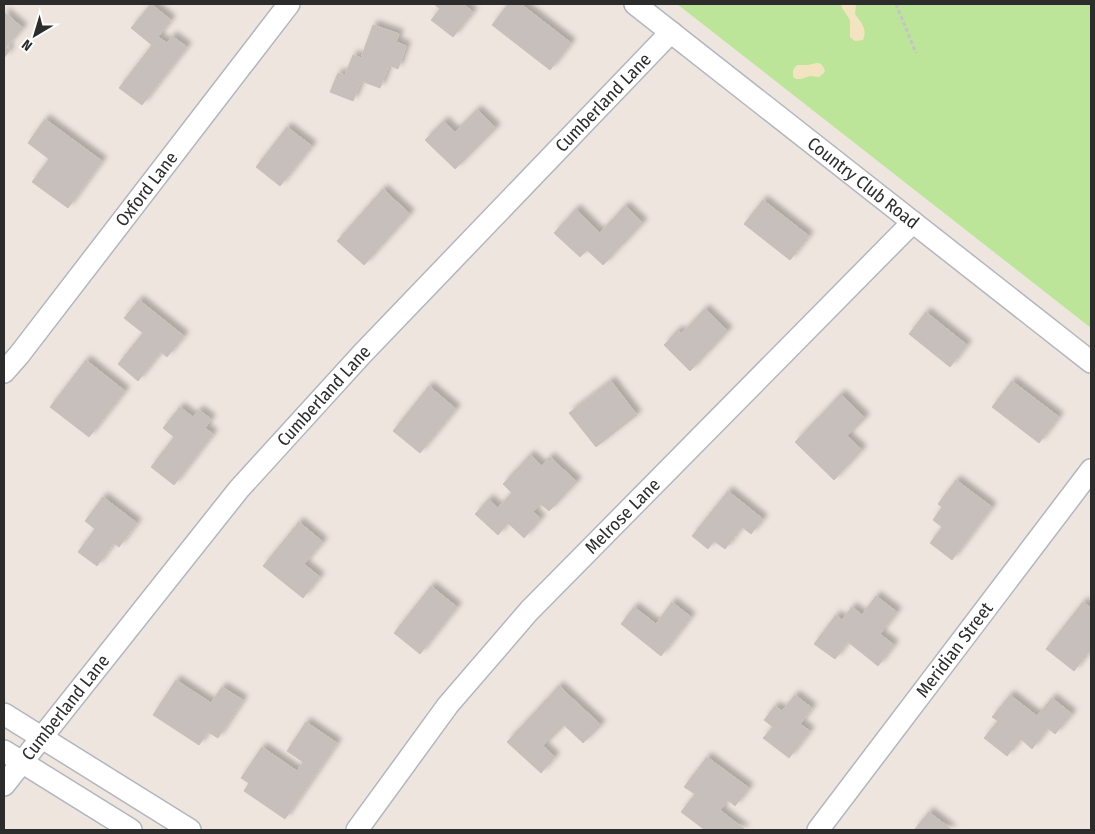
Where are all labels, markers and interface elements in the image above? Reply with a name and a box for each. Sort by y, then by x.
north arrow [10,10,60,60]
text: N [19,36,36,54]
street label: Cumberland Lane [551,48,656,157]
street label: Country Club Road [803,132,923,234]
street label: Oxford Lane [111,147,182,231]
street label: Cumberland Lane [272,341,375,451]
street label: Melrose Lane [581,474,665,559]
street label: Meridian Street [911,598,998,702]
street label: Cumberland Lane [17,650,114,765]

